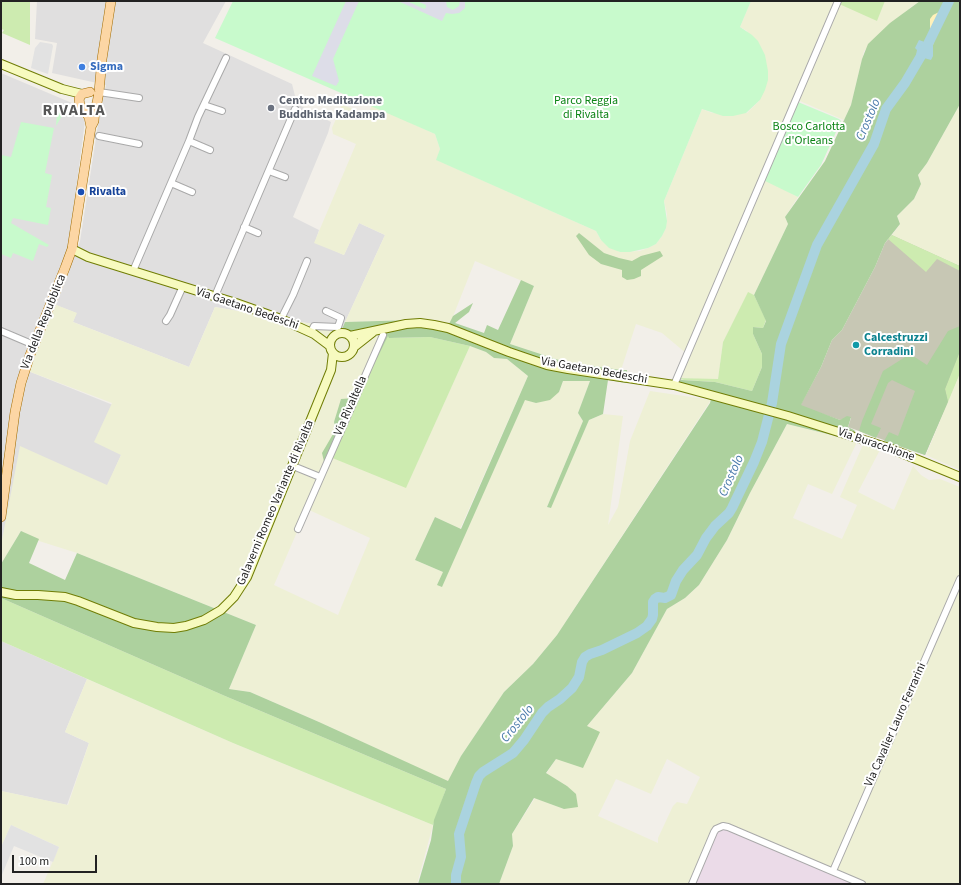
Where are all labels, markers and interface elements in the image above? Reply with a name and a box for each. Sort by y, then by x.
place label: Sigma [90,60,123,74]
marker: Sigma [77,62,87,72]
place label: Centro Meditazione Buddhista Kadampa [279,94,385,122]
park label: Parco Reggia di Rivalta [554,94,618,122]
water label: Crostolo [853,97,885,143]
district label: RIVALTA [42,101,106,121]
marker: Centro Meditazione Buddhista Kadampa [266,103,276,113]
park label: Bosco Carlotta d'Orleans [773,120,845,148]
place label: Rivalta [89,185,126,199]
marker: Rivalta [76,187,86,197]
street label: Via della Repubblica [18,272,70,372]
street label: Via Gaetano Bedeschi [194,285,300,333]
place label: Calcestruzzi Corradini [864,331,928,359]
marker: Calcestruzzi Corradini [851,340,861,350]
street label: Via Gaetano Bedeschi [540,355,648,387]
street label: Via Rivaltella [331,374,371,438]
street label: Galaverni Romeo Variante di Rivalta [235,418,317,588]
street label: Via Buracchione [836,425,916,465]
water label: Crostolo [716,453,748,499]
street label: Via Cavalier Lauro Ferrarini [862,661,930,789]
water label: Crostolo [498,702,538,746]
scale bar [14,847,99,873]
text: 100 m [19,853,49,870]

